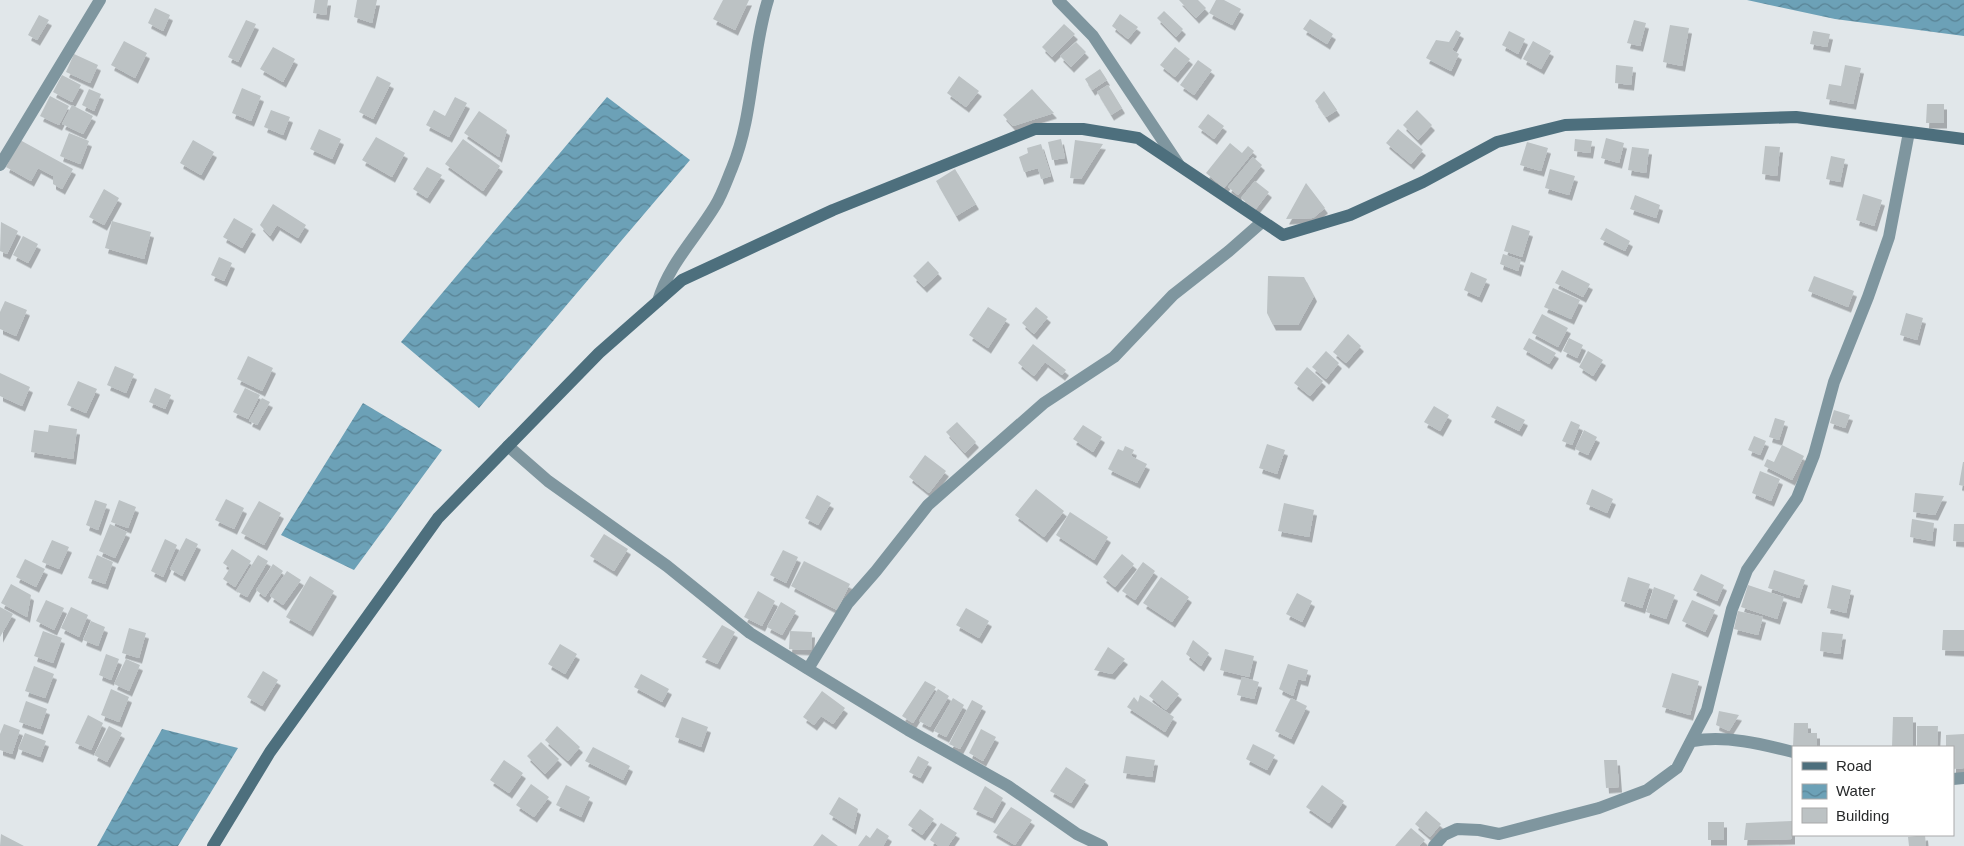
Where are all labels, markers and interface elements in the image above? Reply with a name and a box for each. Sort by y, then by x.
legend [1792,746,1954,836]
text: Road [1836,757,1872,774]
text: Water [1836,782,1875,799]
text: Building [1836,807,1889,824]

